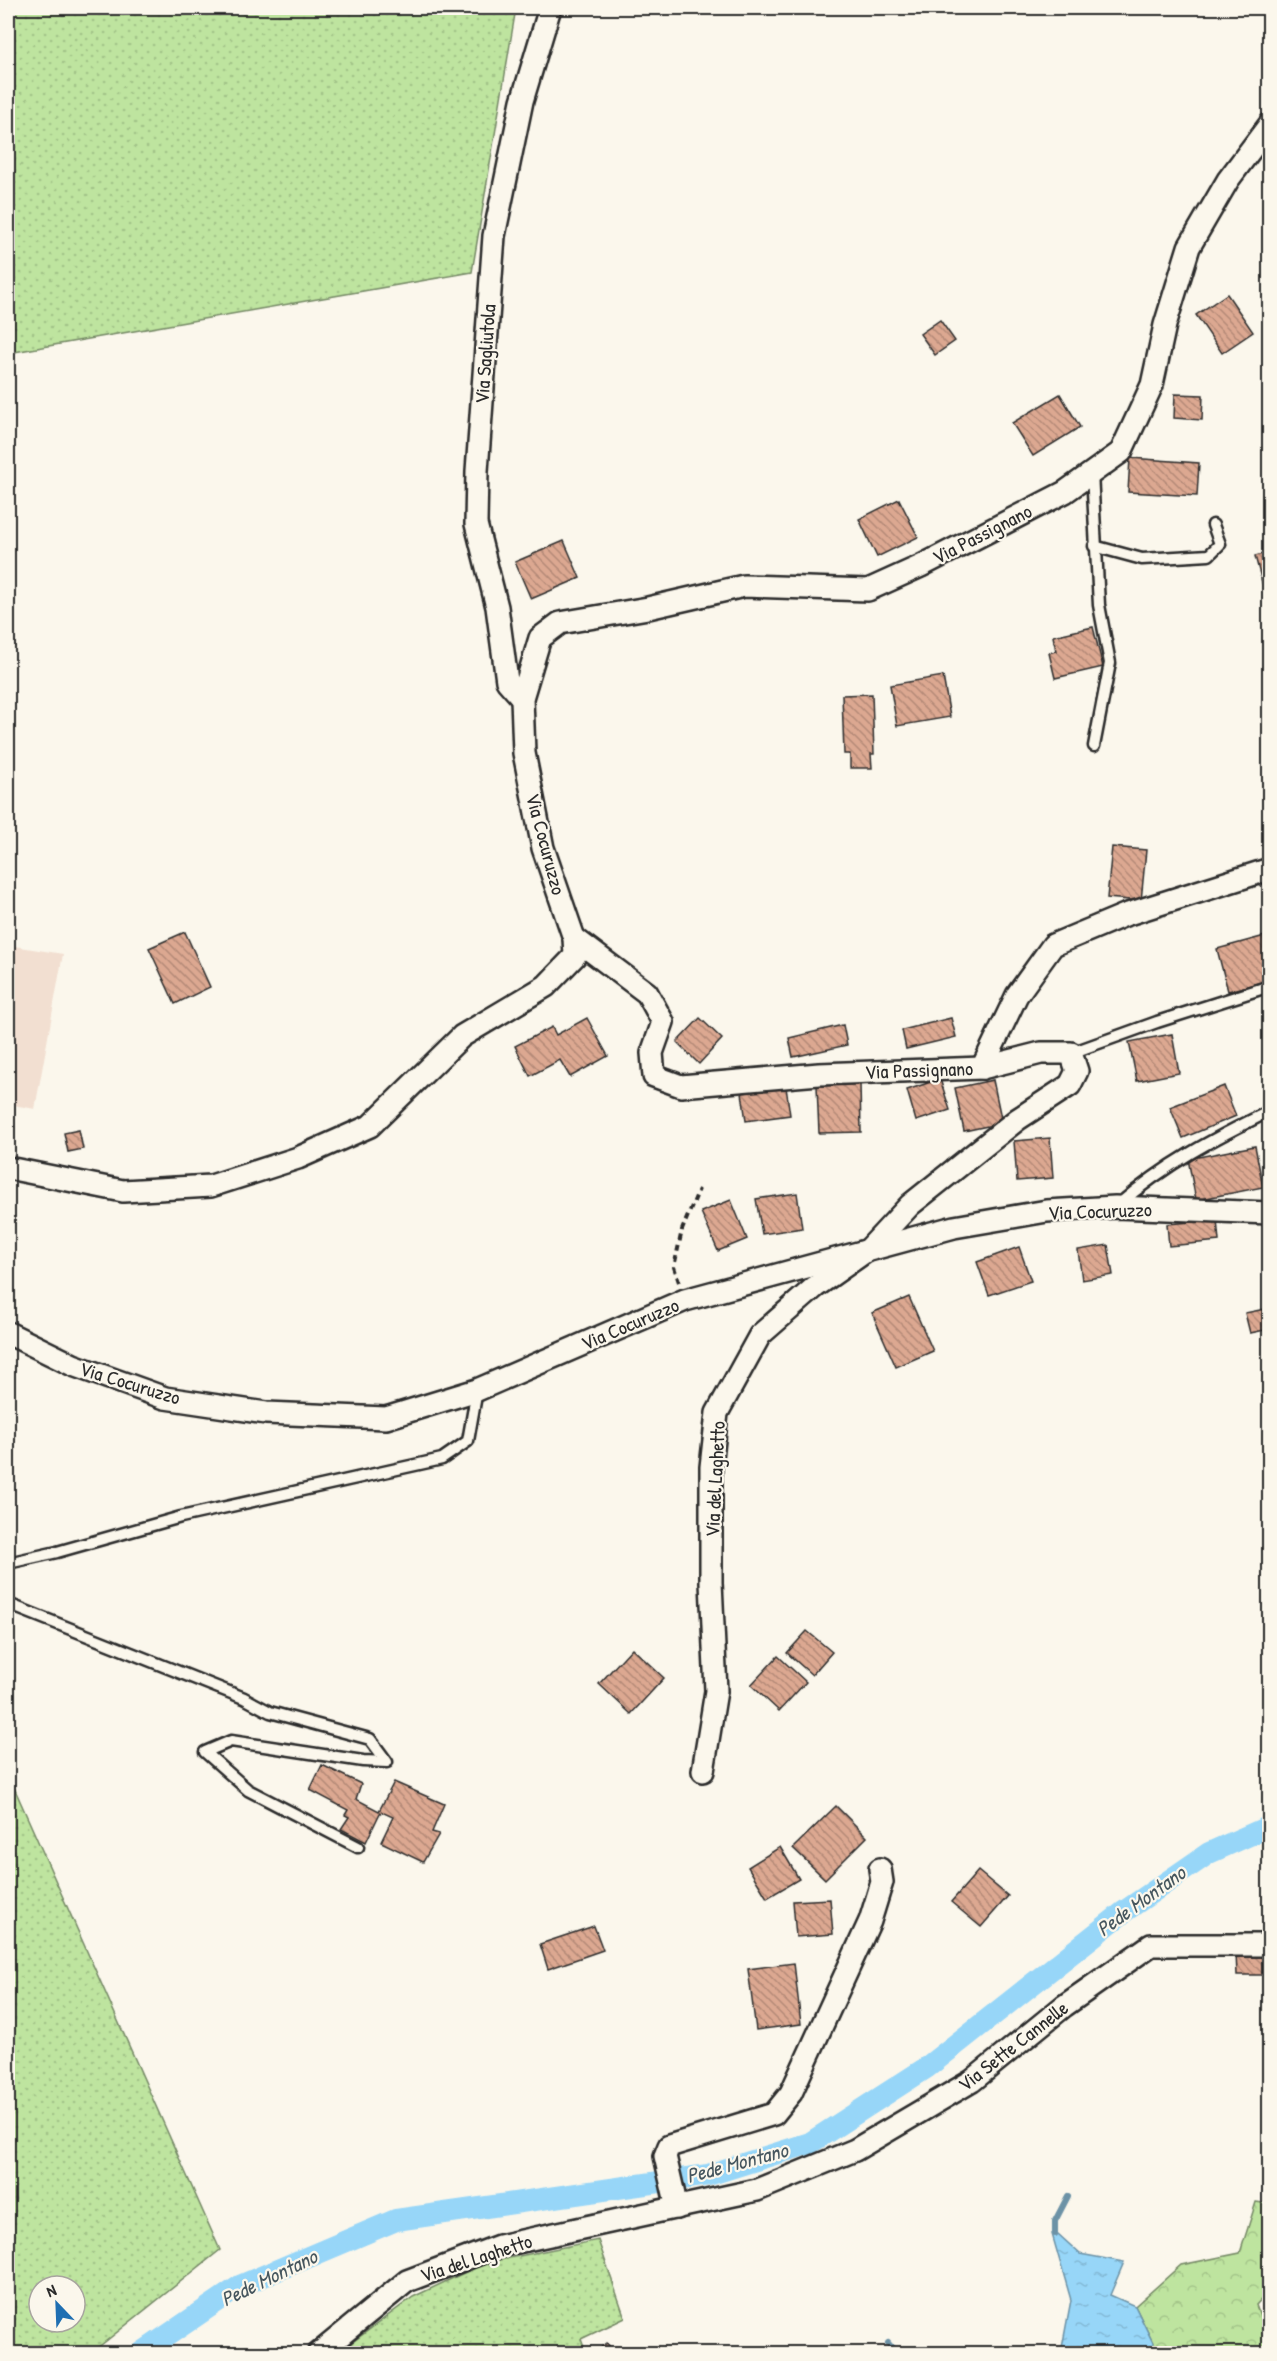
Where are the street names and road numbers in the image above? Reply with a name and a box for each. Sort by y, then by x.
street label: Via Sagliutola [468,303,501,405]
street label: Via Passignano [927,497,1036,570]
street label: Via Cocuruzzo [520,790,573,898]
street label: Via Passignano [864,1054,974,1085]
street label: Via Cocuruzzo [1048,1195,1152,1226]
street label: Via Cocuruzzo [577,1291,683,1356]
street label: Via Cocuruzzo [77,1354,184,1411]
street label: Via del Laghetto [698,1420,731,1538]
street label: Via Sette Cannelle [952,1994,1073,2097]
street label: Via del Laghetto [416,2227,535,2288]

